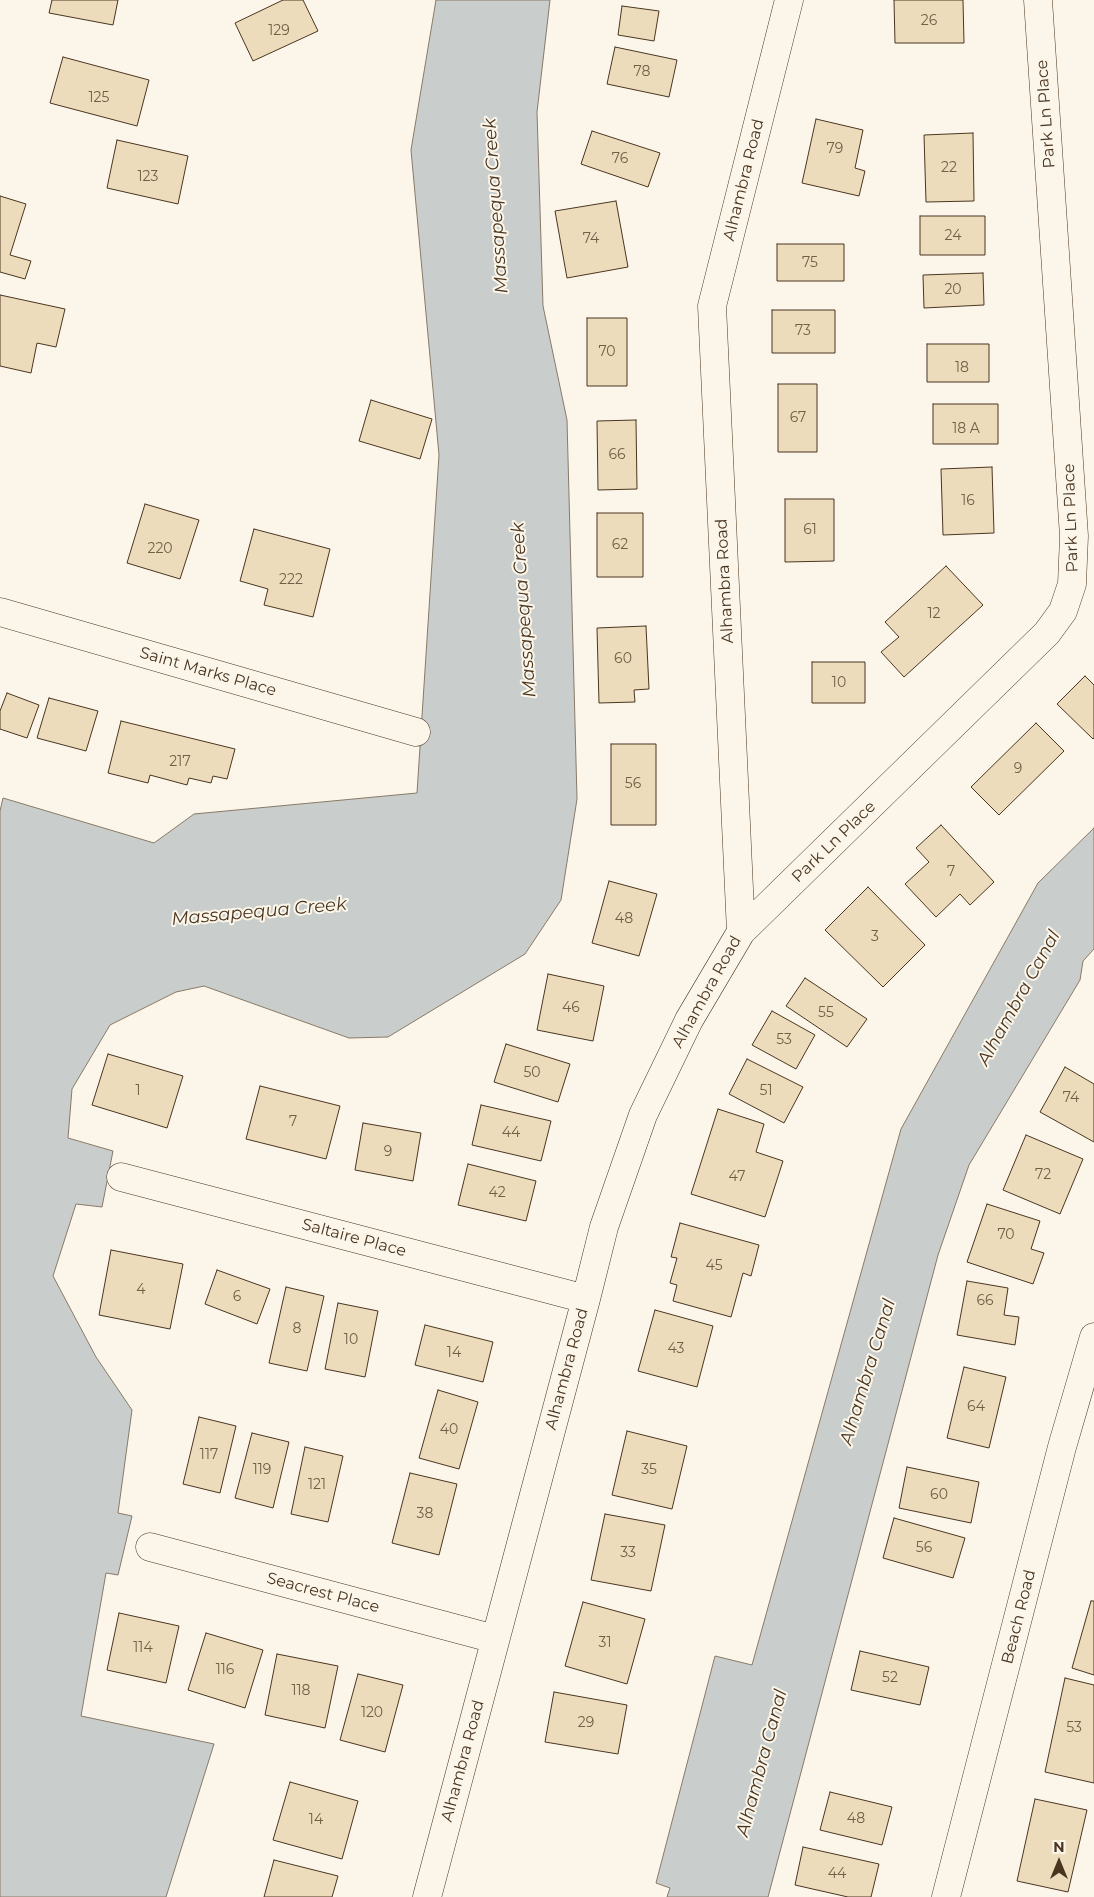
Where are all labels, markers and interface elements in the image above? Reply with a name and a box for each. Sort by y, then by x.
house number: 26 [921,13,937,29]
house number: 129 [268,23,290,39]
street label: Park Ln Place [1033,59,1059,169]
house number: 78 [634,64,650,80]
house number: 125 [89,90,109,106]
street label: Alhambra Road [720,117,768,243]
water label: Massapequa Creek [479,118,513,294]
house number: 79 [827,141,843,157]
house number: 76 [612,151,628,167]
house number: 22 [941,160,957,176]
house number: 123 [138,169,158,185]
house number: 24 [945,228,961,244]
house number: 74 [583,231,599,247]
house number: 75 [802,255,818,271]
house number: 20 [944,282,962,298]
house number: 73 [795,323,811,339]
house number: 70 [598,344,616,360]
house number: 18 [955,360,969,376]
house number: 67 [790,410,806,426]
house number: 18 A [952,421,980,437]
house number: 66 [608,447,626,463]
street label: Park Ln Place [1060,463,1082,573]
house number: 16 [961,493,975,509]
street label: Alhambra Road [712,518,738,644]
water label: Massapequa Creek [507,522,541,698]
house number: 61 [803,522,817,538]
house number: 62 [612,537,628,553]
house number: 220 [147,541,173,557]
house number: 222 [279,572,303,588]
house number: 12 [927,606,941,622]
street label: Saint Marks Place [138,643,278,701]
house number: 60 [614,651,632,667]
house number: 10 [832,675,846,691]
house number: 217 [169,754,191,770]
house number: 9 [1014,761,1022,777]
house number: 56 [625,776,641,792]
street label: Park Ln Place [788,797,880,887]
house number: 7 [947,864,955,880]
water label: Massapequa Creek [170,894,348,930]
house number: 48 [615,911,633,927]
water label: Alhambra Canal [973,927,1065,1069]
house number: 3 [871,929,879,945]
street label: Alhambra Road [668,933,746,1051]
house number: 46 [562,1000,580,1016]
house number: 55 [818,1005,834,1021]
house number: 53 [776,1032,792,1048]
house number: 50 [523,1065,541,1081]
house number: 1 [135,1083,141,1099]
house number: 51 [760,1083,772,1099]
house number: 74 [1063,1090,1079,1106]
house number: 7 [289,1114,297,1130]
house number: 44 [502,1125,520,1141]
house number: 9 [384,1144,392,1160]
house number: 72 [1035,1167,1051,1183]
house number: 47 [729,1169,745,1185]
house number: 42 [488,1185,506,1201]
street label: Saltaire Place [300,1215,408,1261]
house number: 70 [997,1227,1015,1243]
house number: 45 [705,1258,723,1274]
house number: 4 [136,1282,146,1298]
house number: 6 [233,1289,241,1305]
house number: 66 [976,1293,994,1309]
water label: Alhambra Canal [836,1297,900,1447]
street label: Alhambra Road [542,1306,592,1432]
house number: 8 [293,1321,301,1337]
house number: 10 [344,1332,358,1348]
house number: 43 [668,1341,684,1357]
house number: 14 [447,1345,461,1361]
house number: 64 [967,1399,985,1415]
house number: 40 [440,1422,458,1438]
house number: 117 [200,1447,218,1463]
house number: 119 [253,1462,271,1478]
house number: 35 [641,1462,657,1478]
house number: 121 [308,1477,326,1493]
house number: 60 [930,1487,948,1503]
house number: 38 [417,1506,433,1522]
house number: 56 [916,1540,932,1556]
house number: 33 [620,1545,636,1561]
street label: Beach Road [998,1568,1040,1666]
street label: Seacrest Place [265,1569,381,1617]
house number: 31 [599,1635,611,1651]
house number: 114 [133,1640,153,1656]
house number: 116 [216,1662,234,1678]
house number: 52 [882,1670,898,1686]
house number: 118 [291,1683,311,1699]
water label: Alhambra Canal [732,1687,792,1839]
street label: Alhambra Road [438,1698,488,1824]
house number: 120 [361,1705,383,1721]
house number: 29 [578,1715,594,1731]
house number: 53 [1066,1720,1082,1736]
house number: 48 [847,1811,865,1827]
house number: 14 [309,1812,323,1828]
north arrow [1034,1837,1084,1887]
text: N [1053,1838,1065,1856]
house number: 44 [828,1866,846,1882]

